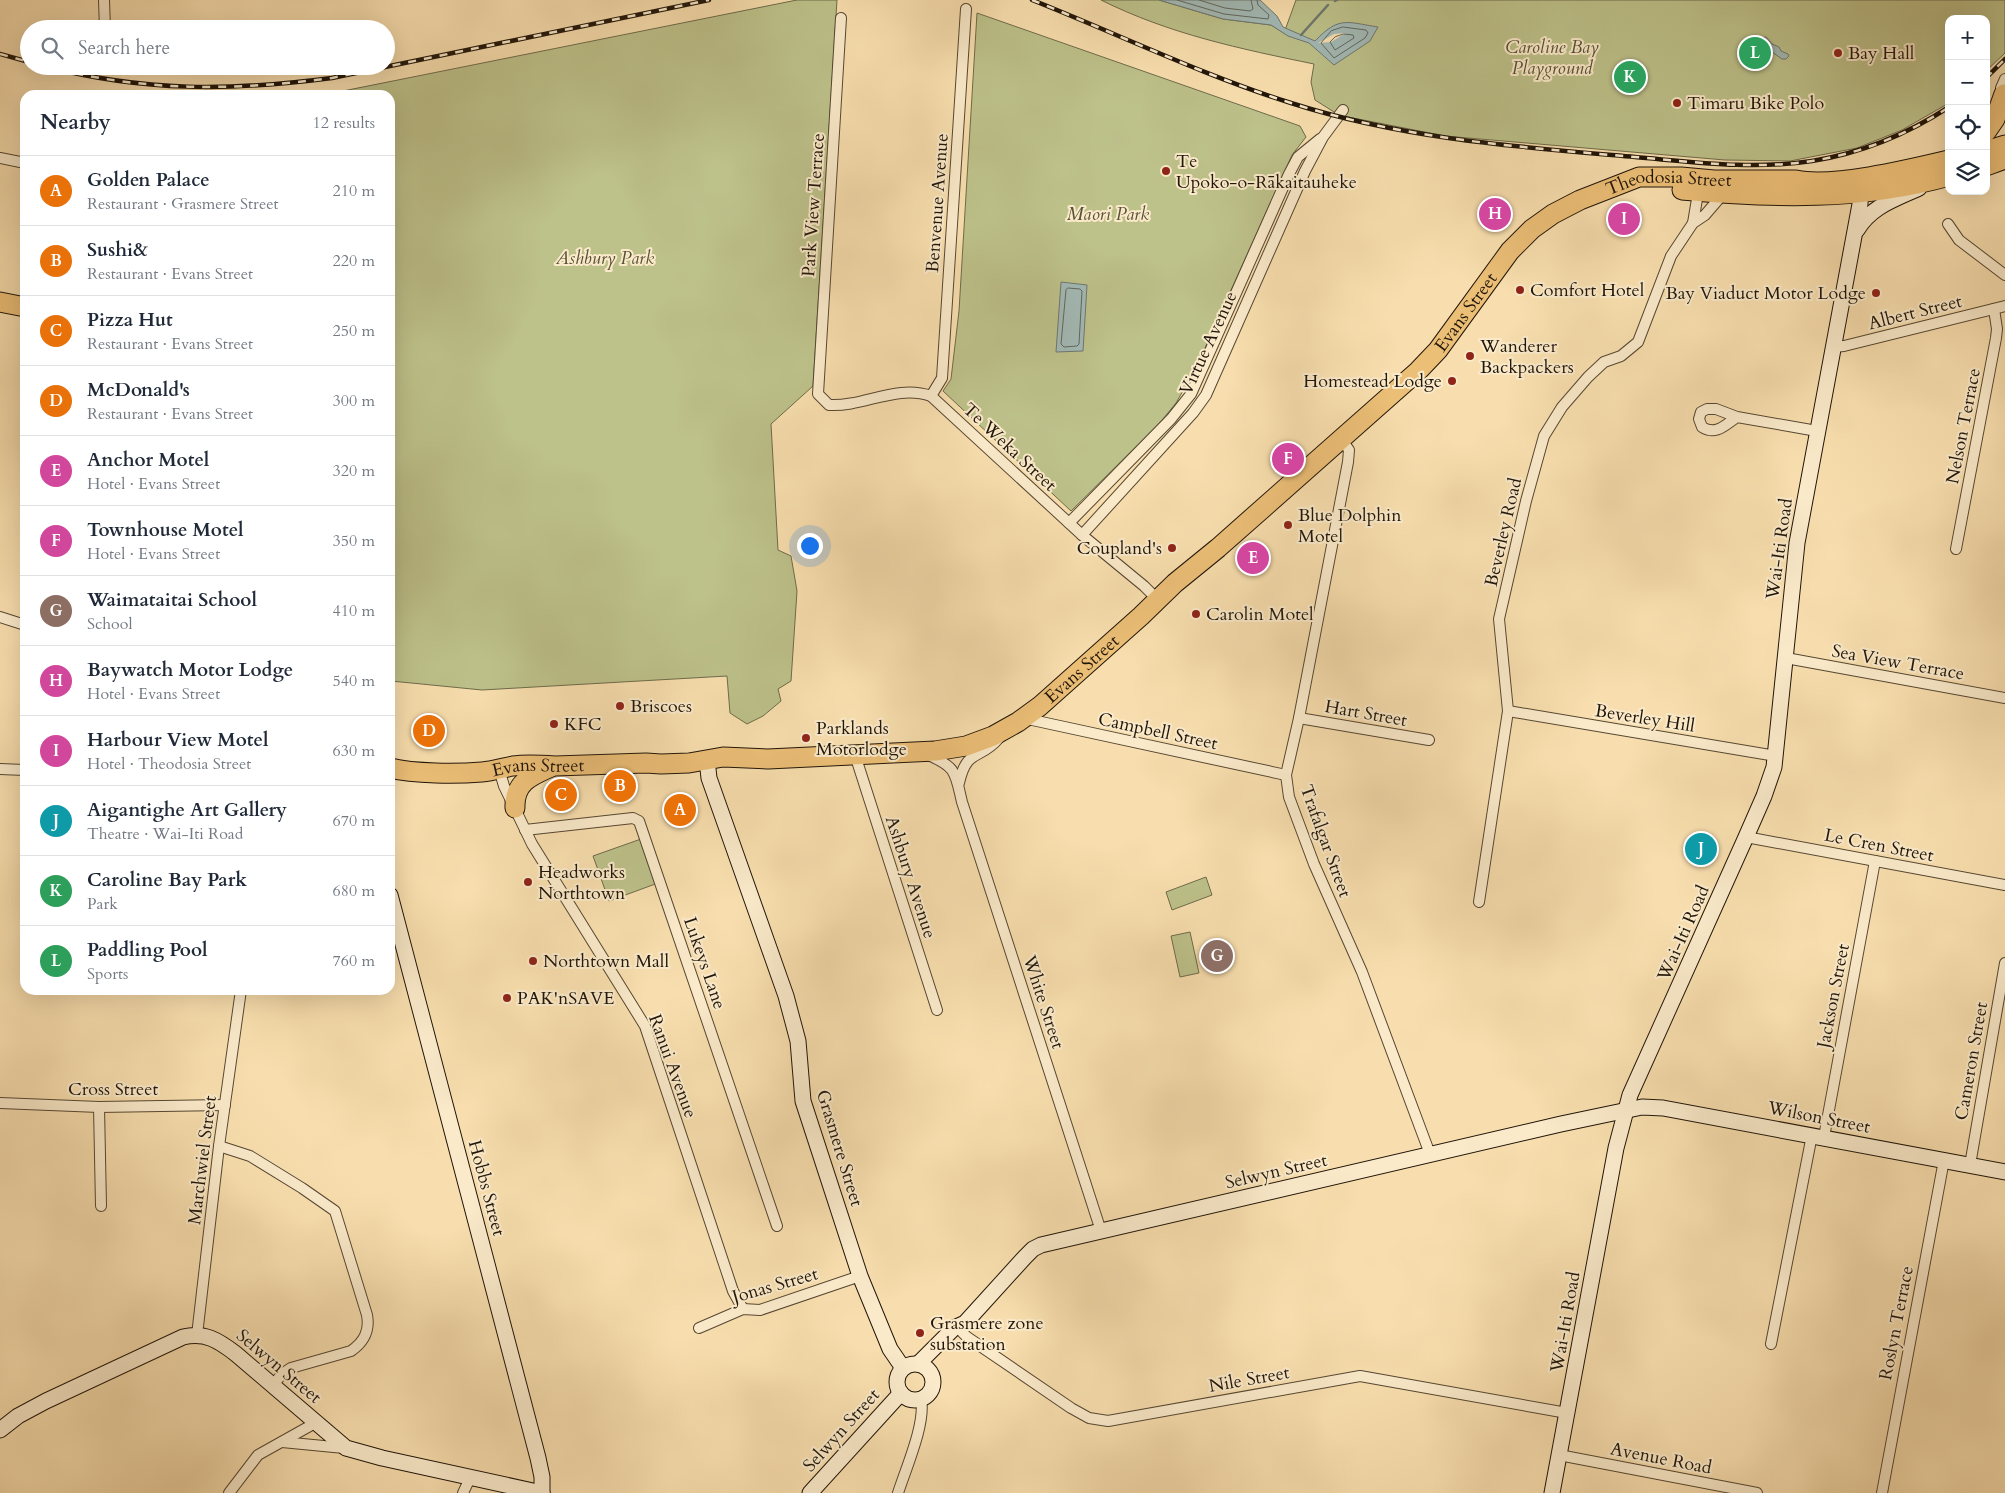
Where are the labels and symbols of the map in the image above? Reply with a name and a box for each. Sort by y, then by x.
pin: L [1739,34,1771,72]
park label: Caroline Bay Playground [1505,35,1599,81]
place label: Bay Hall [1848,41,1915,66]
marker: Bay Hall [1832,47,1844,59]
pin: K [1614,58,1646,96]
place label: Timaru Bike Polo [1687,91,1824,116]
marker: Timaru Bike Polo [1671,97,1683,109]
street label: Park View Terrace [796,132,831,278]
street label: Benvenue Avenue [920,133,955,273]
place label: Te Upoko-o-Rākaitauheke [1176,149,1357,195]
marker: Te Upoko-o-Rākaitauheke [1160,165,1172,177]
street label: Theodosia Street [1602,165,1732,202]
pin: H [1479,195,1511,233]
pin: I [1608,200,1640,238]
park label: Maori Park [1067,202,1149,227]
park label: Ashbury Park [555,246,654,271]
street label: Evans Street [1429,267,1503,357]
place label: Comfort Hotel [1530,278,1645,303]
place label: Bay Viaduct Motor Lodge [1665,281,1866,306]
marker: Comfort Hotel [1514,284,1526,296]
street label: Virtue Avenue [1174,287,1243,399]
marker: Bay Viaduct Motor Lodge [1870,287,1882,299]
street label: Albert Street [1866,289,1965,336]
place label: Wanderer Backpackers [1479,334,1574,380]
marker: Wanderer Backpackers [1464,350,1476,362]
street label: Nelson Terrace [1940,366,1987,486]
place label: Homestead Lodge [1303,369,1442,394]
marker: Homestead Lodge [1446,375,1458,387]
street label: Te Weka Street [957,397,1062,498]
pin: F [1272,440,1304,478]
street label: Beverley Road [1479,475,1528,589]
street label: Wai-Iti Road [1760,496,1799,602]
place label: Blue Dolphin Motel [1298,503,1402,549]
marker: Blue Dolphin Motel [1282,519,1294,531]
your location [797,533,823,559]
place label: Coupland's [1077,536,1162,561]
pin: E [1237,539,1269,577]
marker: Coupland's [1166,542,1178,554]
place label: Carolin Motel [1206,602,1314,627]
marker: Carolin Motel [1190,608,1202,620]
street label: Evans Street [1039,629,1125,709]
street label: Sea View Terrace [1830,639,1966,686]
place label: Briscoes [630,694,692,719]
street label: Hart Street [1323,694,1409,733]
street label: Beverley Hill [1593,698,1697,739]
marker: Briscoes [614,700,626,712]
street label: Campbell Street [1096,707,1220,756]
pin: D [413,712,445,750]
place label: KFC [564,712,602,737]
place label: Parklands Motorlodge [816,716,907,762]
marker: KFC [548,718,560,730]
marker: Parklands Motorlodge [800,732,812,744]
street label: Evans Street [490,753,585,783]
pin: B [604,767,636,805]
pin: C [545,776,577,814]
street label: Trafalgar Street [1294,781,1358,901]
pin: A [664,791,696,829]
street label: Ashbury Avenue [879,813,942,942]
street label: Le Cren Street [1822,823,1936,868]
pin: J [1685,830,1717,868]
place label: Headworks Northtown [538,860,626,906]
marker: Headworks Northtown [522,876,534,888]
street label: Wai-Iti Road [1651,881,1716,986]
street label: Lukeys Lane [677,914,732,1013]
pin: G [1201,937,1233,975]
street label: Jackson Street [1811,941,1856,1053]
place label: Northtown Mall [543,949,669,974]
street label: White Street [1016,951,1070,1052]
marker: Northtown Mall [527,955,539,967]
place label: PAK'nSAVE [517,986,614,1011]
marker: PAK'nSAVE [501,992,513,1004]
street label: Cameron Street [1949,1000,1994,1122]
street label: Ranui Avenue [642,1011,703,1121]
street label: Cross Street [68,1077,158,1102]
street label: Grasmere Street [810,1087,869,1210]
street label: Marchwiel Street [182,1094,223,1226]
street label: Wilson Street [1765,1095,1872,1140]
street label: Hobbs Street [462,1137,511,1239]
street label: Selwyn Street [1223,1148,1330,1195]
street label: Jonas Street [727,1261,821,1310]
street label: Roslyn Terrace [1873,1264,1920,1382]
street label: Wai-Iti Road [1544,1269,1587,1375]
place label: Grasmere zone substation [930,1311,1044,1357]
street label: Selwyn Street [231,1323,327,1410]
marker: Grasmere zone substation [914,1327,926,1339]
street label: Nile Street [1207,1360,1292,1399]
street label: Selwyn Street [797,1383,886,1477]
street label: Avenue Road [1608,1436,1714,1481]

